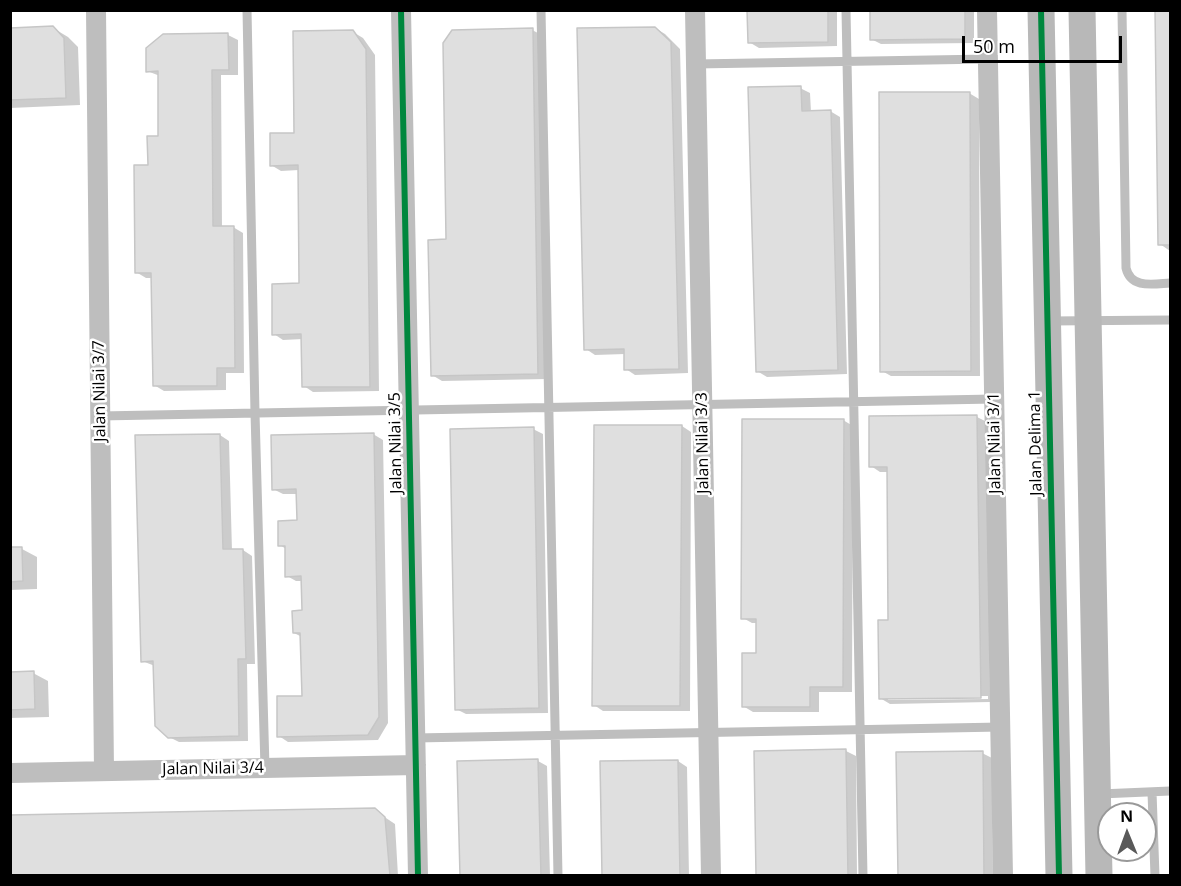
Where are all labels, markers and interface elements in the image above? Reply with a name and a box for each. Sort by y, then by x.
scale bar [965,24,1126,62]
text: 50 m [973,34,1015,58]
street label: Jalan Nilai 3/7 [90,340,110,442]
street label: Jalan Delima 1 [1025,390,1047,496]
street label: Jalan Nilai 3/5 [386,392,406,494]
street label: Jalan Nilai 3/3 [693,392,713,494]
street label: Jalan Nilai 3/1 [985,392,1005,494]
street label: Jalan Nilai 3/4 [162,759,264,779]
north arrow [1097,802,1157,862]
text: N [1120,805,1133,827]

